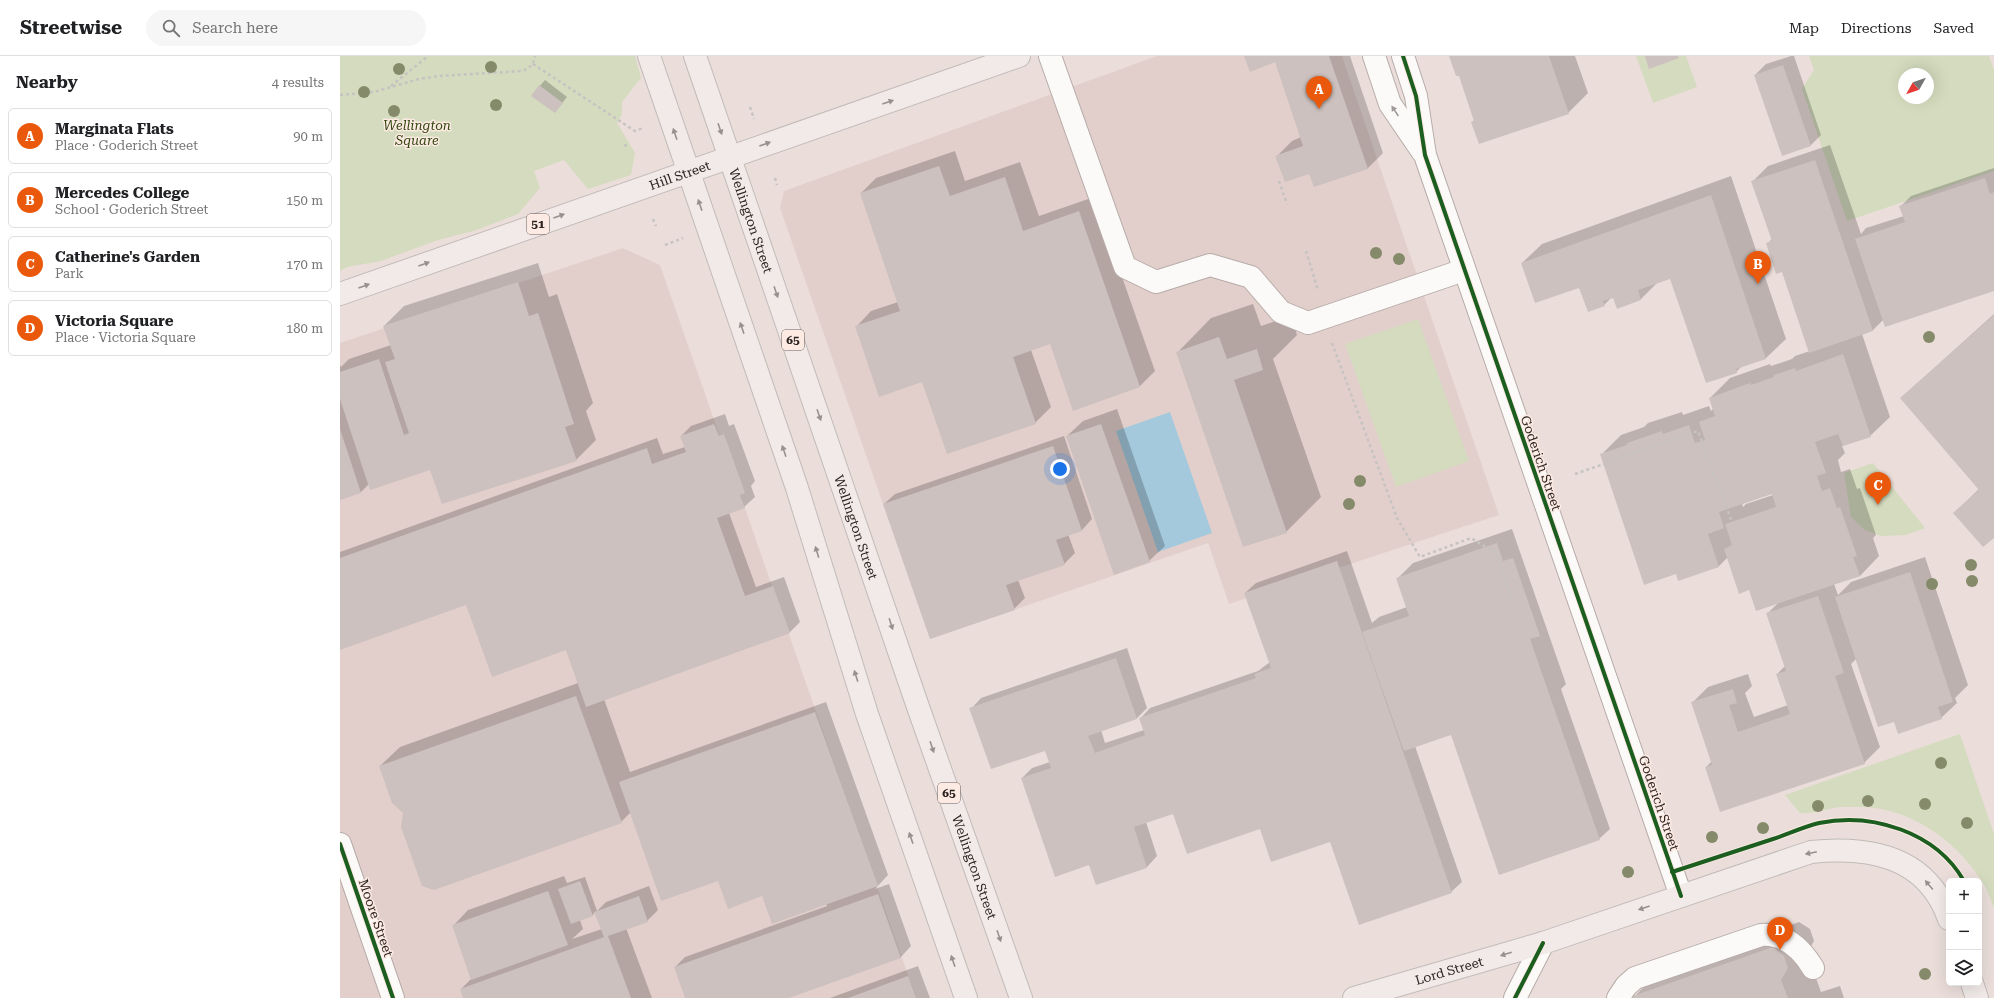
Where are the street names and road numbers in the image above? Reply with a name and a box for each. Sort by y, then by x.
street label: Hill Street [647,157,712,193]
street label: Wellington Street [727,166,776,275]
road number: 51 [527,214,549,234]
road number: 65 [782,330,804,350]
street label: Goderich Street [1518,413,1564,513]
street label: Wellington Street [832,473,881,582]
street label: Goderich Street [1636,753,1682,853]
road number: 65 [938,783,960,803]
street label: Wellington Street [949,813,1000,921]
street label: Moore Street [356,877,396,959]
street label: Lord Street [1413,953,1485,987]

